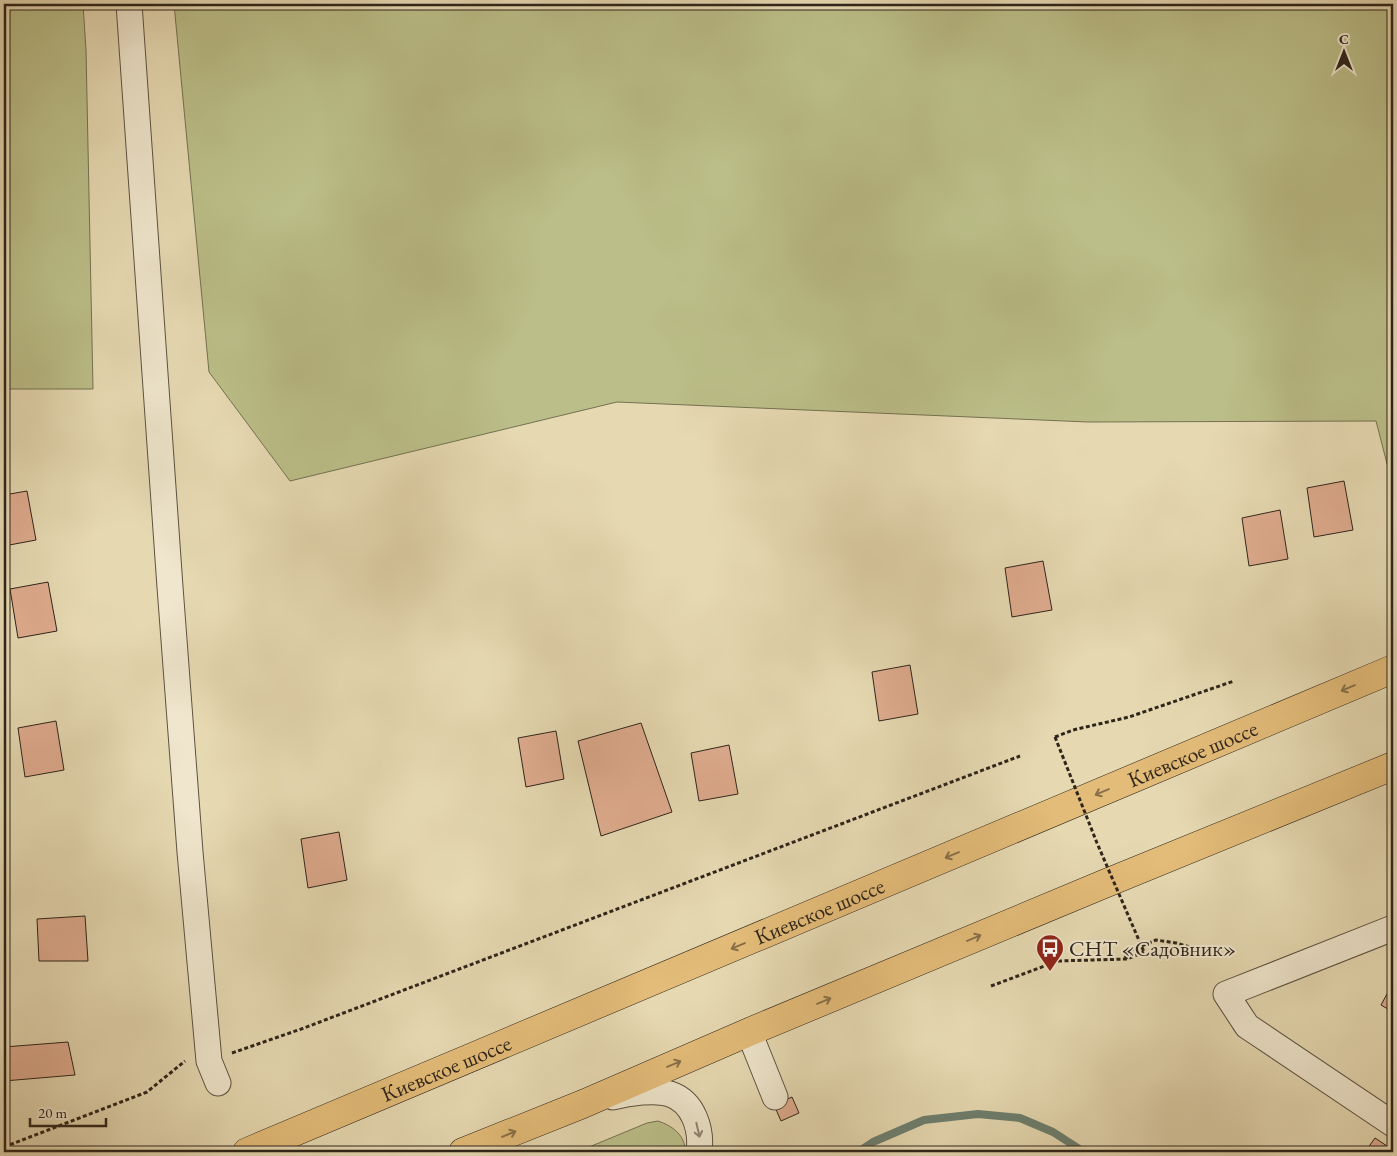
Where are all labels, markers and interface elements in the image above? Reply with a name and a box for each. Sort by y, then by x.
north arrow [1320,28,1370,78]
text: С [1339,30,1349,48]
one-way arrow [1341,684,1356,694]
street label: Киевское шоссе [1123,714,1262,794]
one-way arrow [1095,788,1110,798]
one-way arrow [945,851,960,861]
street label: Киевское шоссе [750,871,889,952]
one-way arrow [966,933,981,943]
bus stop icon: СНТ «Садовник» [1035,933,1065,972]
place label: СНТ «Садовник» [1069,934,1236,963]
one-way arrow [731,941,746,951]
one-way arrow [816,995,831,1005]
street label: Киевское шоссе [377,1028,516,1109]
one-way arrow [666,1059,681,1069]
scale bar [30,1096,106,1128]
text: 20 m [38,1103,67,1122]
one-way arrow [694,1122,703,1138]
one-way arrow [500,1129,516,1138]

